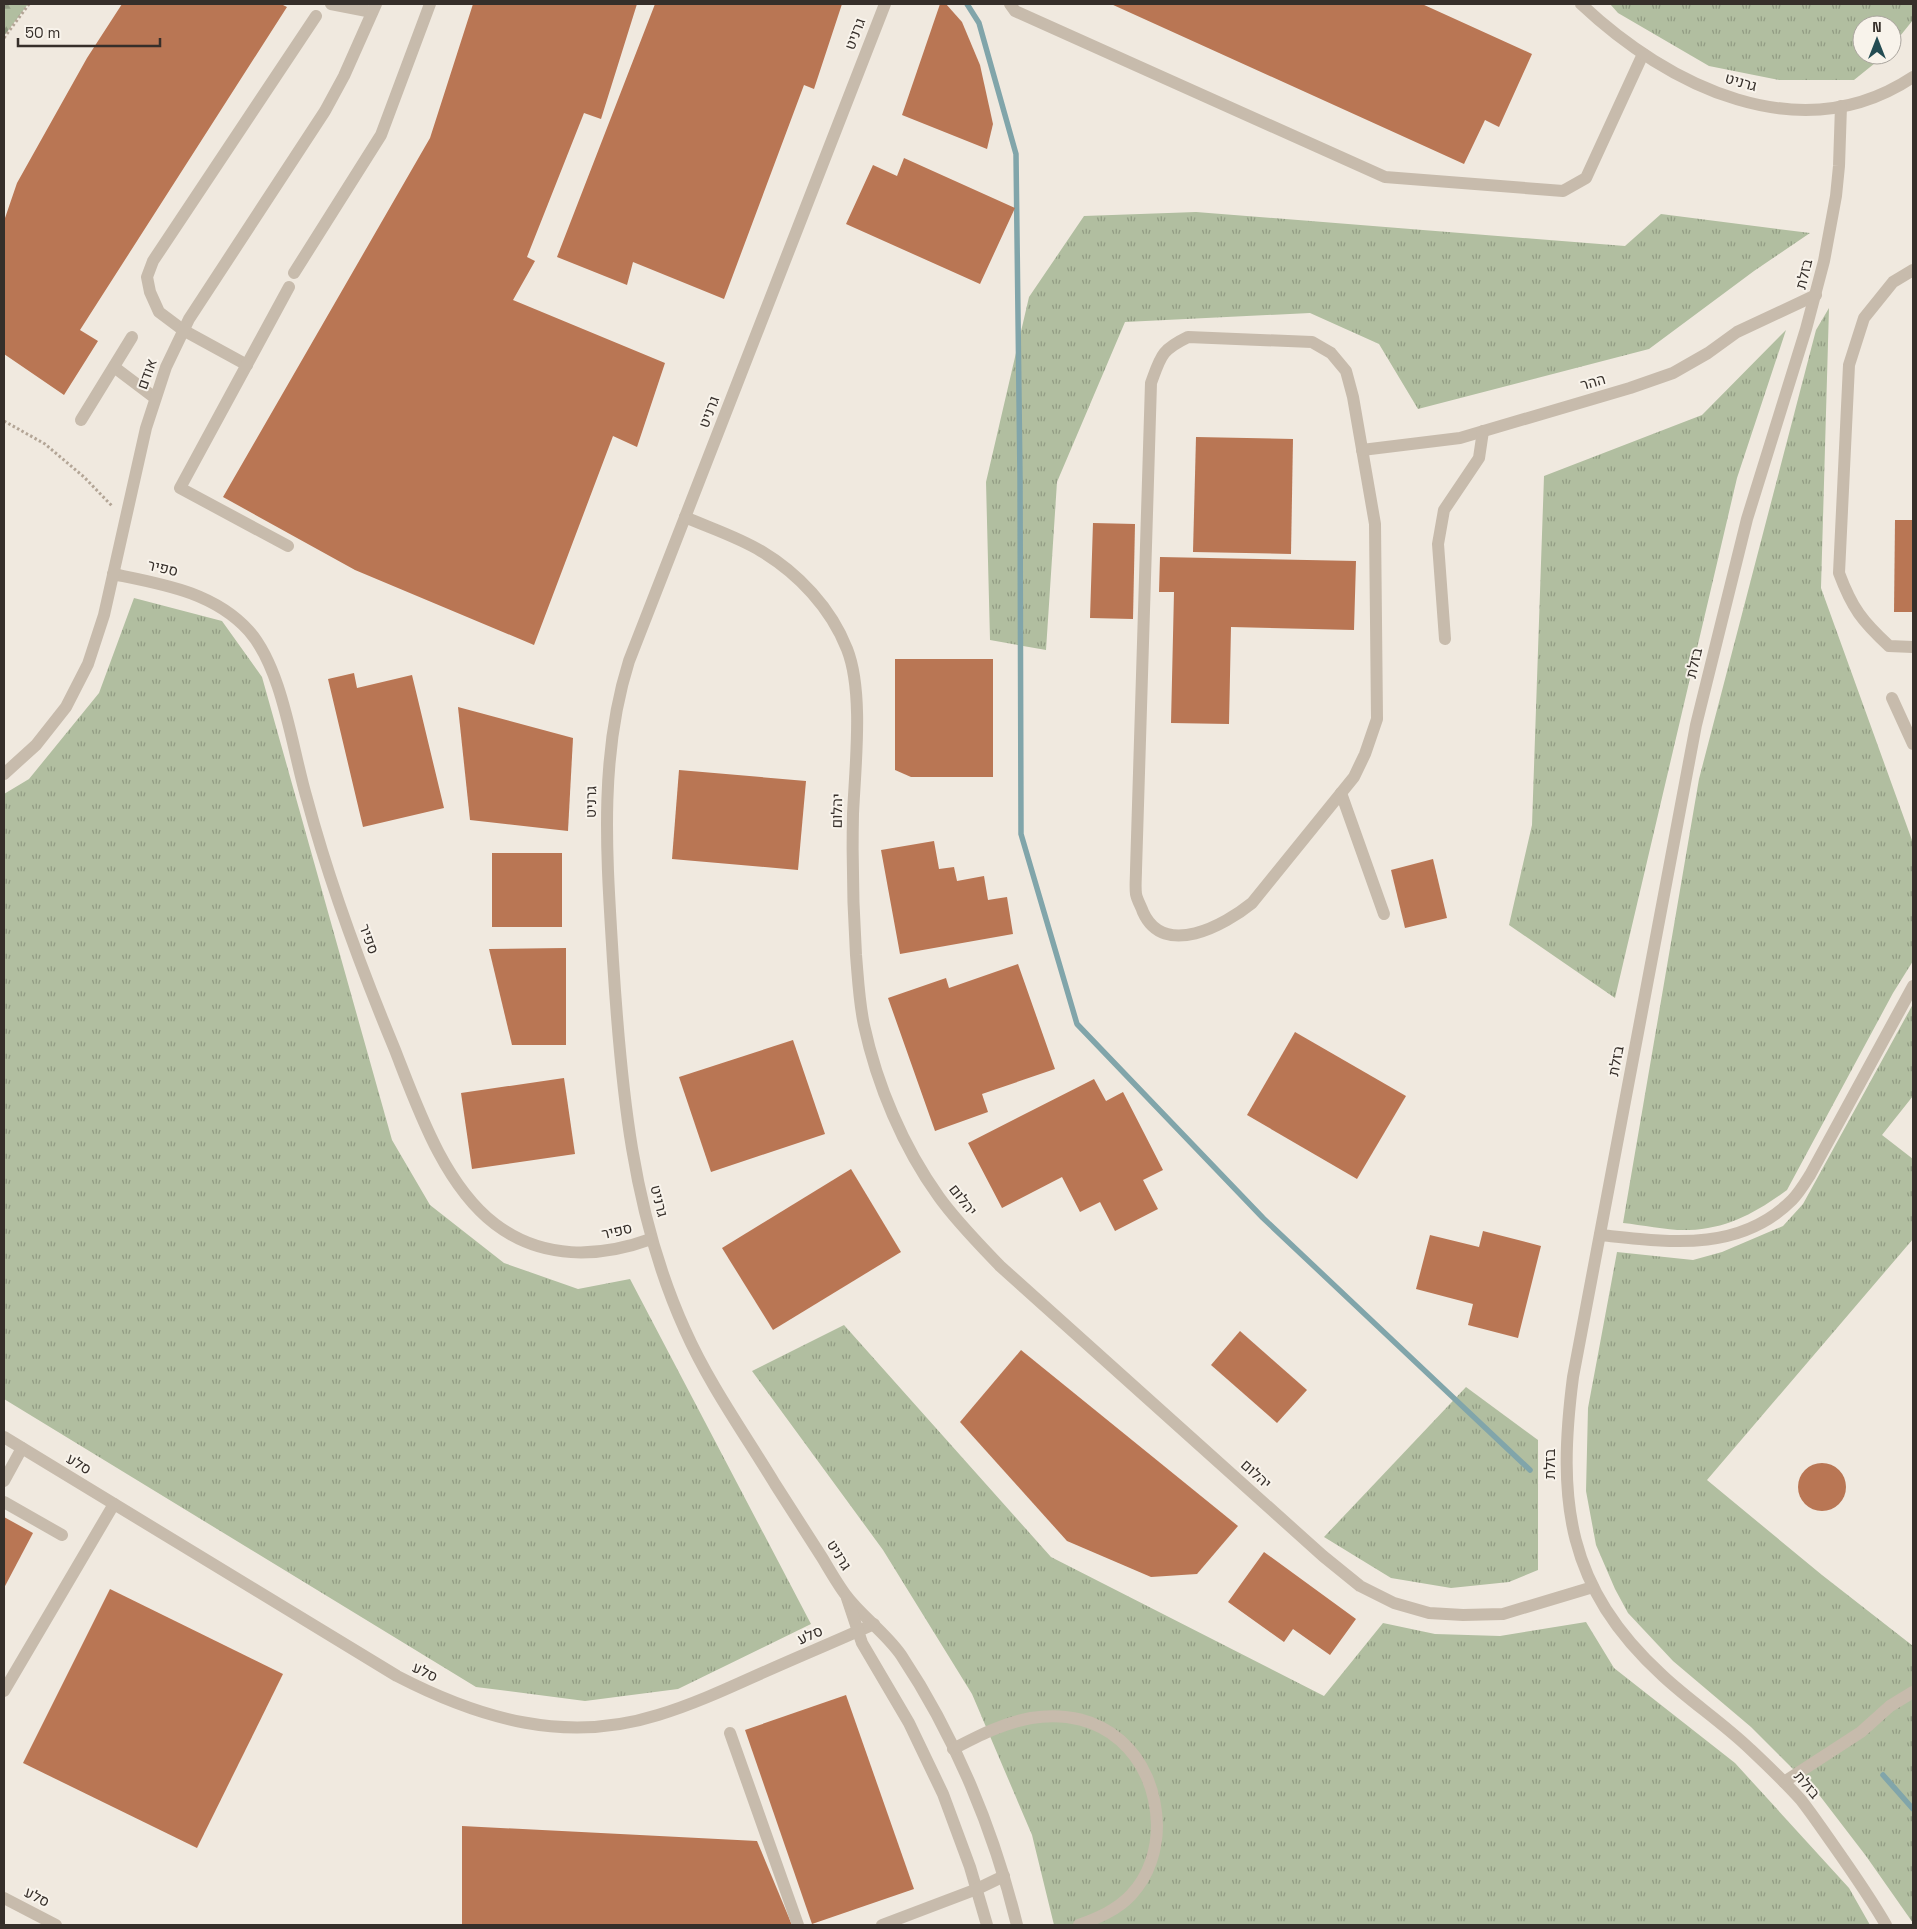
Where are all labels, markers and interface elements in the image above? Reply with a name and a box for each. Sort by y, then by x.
scale bar [18,15,160,47]
street label: גרניט [840,15,869,52]
north arrow [1852,15,1902,65]
text: N [1872,18,1882,36]
text: 50 m [25,23,60,42]
street label: גרניט [1723,68,1760,95]
street label: בזלת [1791,257,1816,291]
street label: אודם [132,356,161,392]
street label: ההר [1578,369,1607,394]
street label: גרניט [694,393,723,430]
street label: ספיר [146,555,180,580]
street label: בזלת [1681,646,1706,680]
street label: גרניט [581,785,600,818]
street label: יהלום [827,793,846,829]
street label: ספיר [355,921,384,957]
street label: בזלת [1603,1044,1628,1078]
street label: יהלום [945,1180,982,1219]
street label: גרניט [646,1183,673,1219]
street label: ספיר [600,1218,634,1243]
street label: סלע [63,1449,95,1478]
street label: בזלת [1540,1449,1559,1479]
street label: יהלום [1237,1455,1276,1492]
street label: גרניט [823,1536,856,1574]
street label: סלע [794,1621,826,1648]
street label: סלע [409,1657,441,1686]
street label: בזלת [1790,1767,1825,1802]
street label: סלע [21,1882,53,1911]

